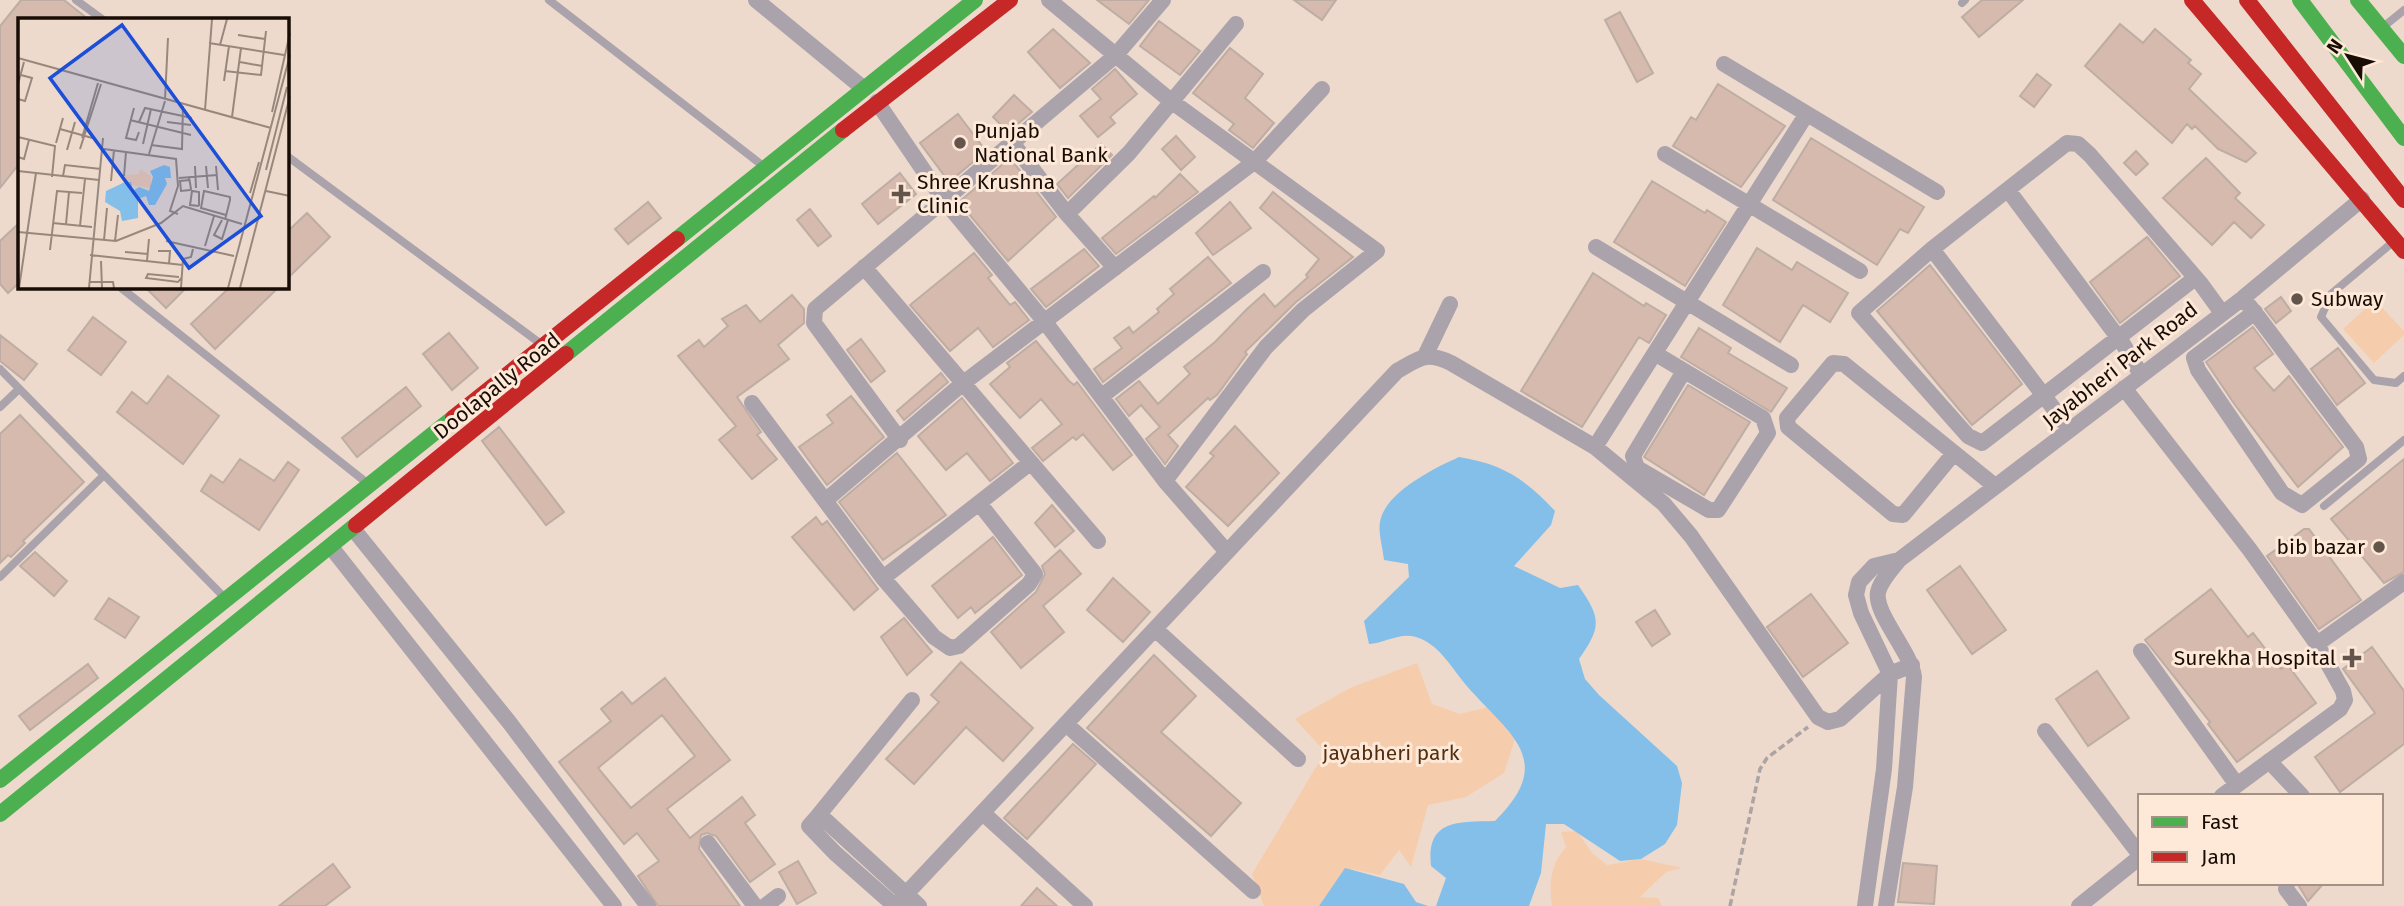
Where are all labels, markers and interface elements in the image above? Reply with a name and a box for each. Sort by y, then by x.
inset map [18,18,289,289]
north arrow [2313,21,2383,91]
text: N [2322,34,2348,58]
place label: Punjab National Bank [974,118,1108,168]
marker: Punjab National Bank [952,135,968,151]
place label: Shree Krushna Clinic [917,169,1055,219]
marker: Shree Krushna Clinic [891,184,911,204]
place label: Subway [2311,286,2384,312]
marker: Subway [2289,291,2305,307]
street label: Jayabheri Park Road [2037,296,2203,434]
street label: Doolapally Road [428,327,566,445]
place label: bib bazar [2276,534,2365,560]
marker: bib bazar [2371,539,2387,555]
place label: Surekha Hospital [2174,645,2336,671]
marker: Surekha Hospital [2342,648,2362,668]
park label: jayabheri park [1322,740,1460,766]
legend [2138,794,2383,885]
text: Fast [2201,809,2239,835]
text: Jam [2201,844,2237,870]

